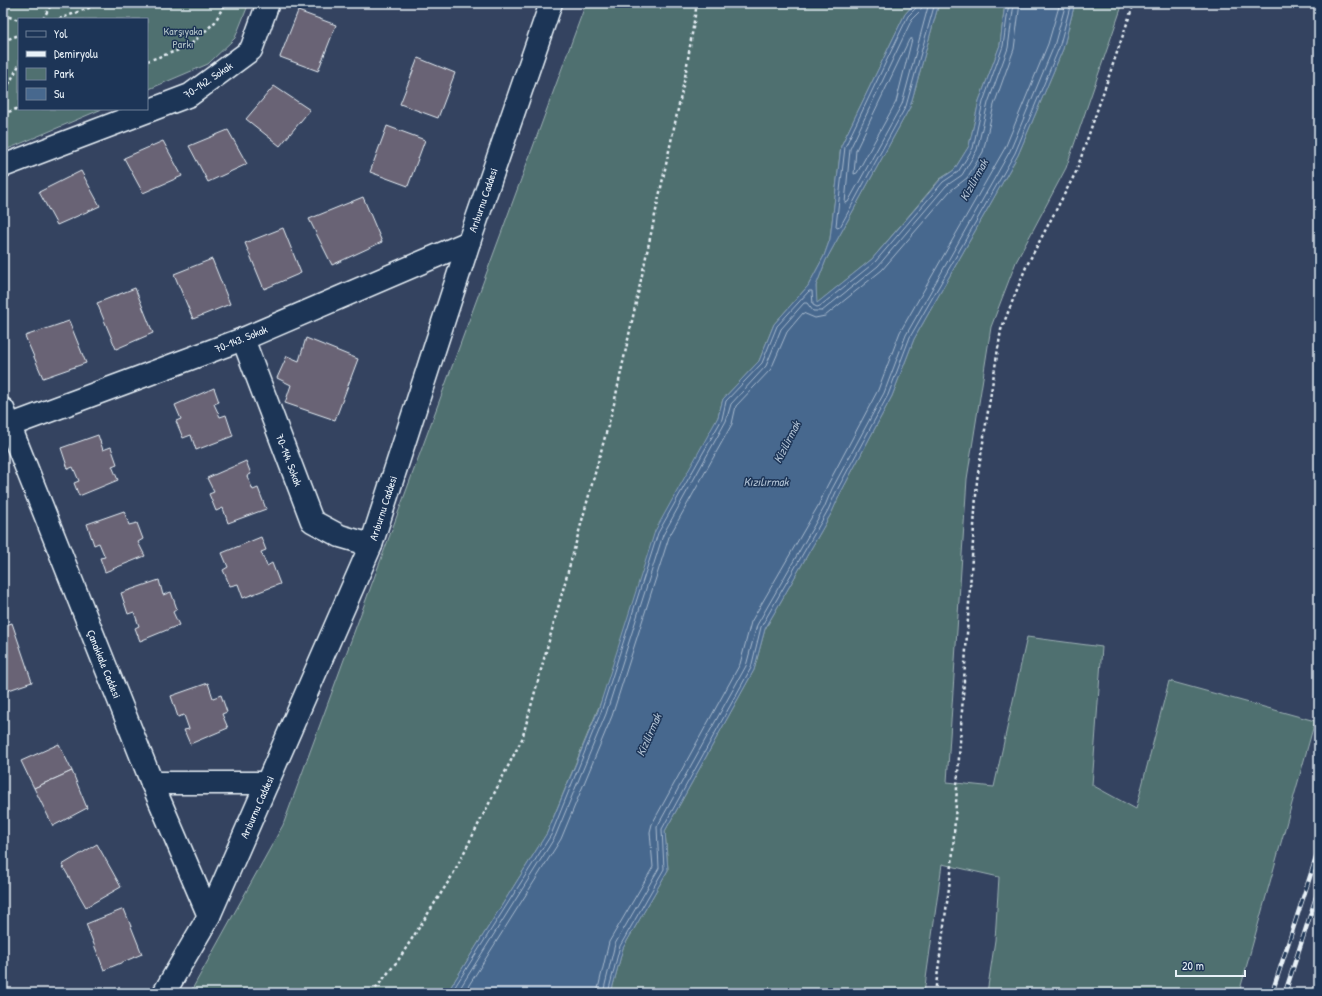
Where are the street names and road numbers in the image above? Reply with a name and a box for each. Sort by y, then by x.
street label: 70-142. Sokak [181,58,235,101]
street label: Arıburnu Caddesi [465,166,501,234]
street label: 70-143. Sokak [213,322,270,356]
street label: 70-144. Sokak [273,432,306,489]
street label: Arıburnu Caddesi [366,474,400,542]
street label: Çanakkale Caddesi [84,628,124,700]
street label: Arıburnu Caddesi [237,773,277,841]

